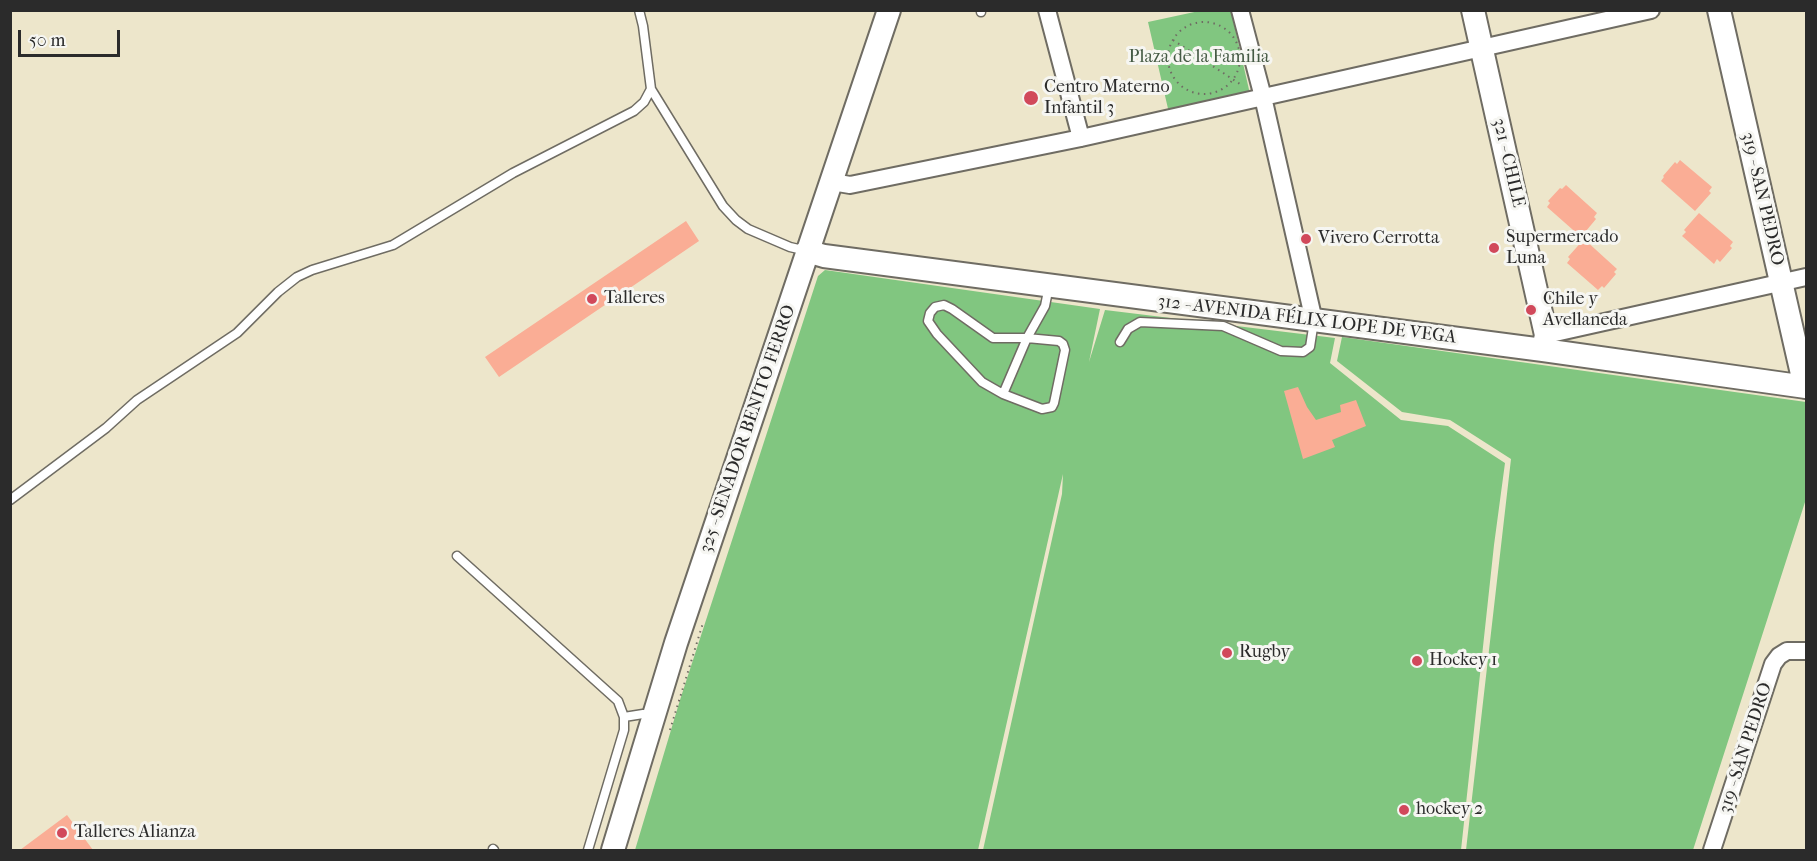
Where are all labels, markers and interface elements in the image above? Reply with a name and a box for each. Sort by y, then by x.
scale bar [21,18,123,56]
text: 50 m [29,30,65,51]
park label: Plaza de la Familia [1129,47,1269,69]
place label: Centro Materno Infantil 3 [1044,77,1170,119]
marker: Centro Materno Infantil 3 [1022,89,1040,107]
street label: 321 - CHILE [1487,116,1529,210]
street label: 319 - SAN PEDRO [1736,130,1788,268]
place label: Supermercado Luna [1506,227,1618,270]
place label: Vivero Cerrotta [1318,228,1439,250]
marker: Vivero Cerrotta [1299,232,1313,246]
marker: Supermercado Luna [1487,241,1501,255]
place label: Talleres [604,288,665,310]
place label: Chile y Avellaneda [1543,289,1627,332]
street label: 312 - AVENIDA FÉLIX LOPE DE VEGA [1156,291,1458,349]
marker: Talleres [585,292,599,306]
street label: 325 - SENADOR BENITO FERRO [695,302,801,556]
marker: Chile y Avellaneda [1524,303,1538,317]
place label: Rugby [1239,642,1290,664]
marker: Rugby [1220,646,1234,660]
place label: Hockey 1 [1429,650,1498,672]
marker: Hockey 1 [1410,654,1424,668]
street label: 319 - SAN PEDRO [1715,680,1777,816]
place label: hockey 2 [1416,799,1483,821]
marker: hockey 2 [1397,803,1411,817]
place label: Talleres Alianza [74,822,196,844]
marker: Talleres Alianza [55,826,69,840]

